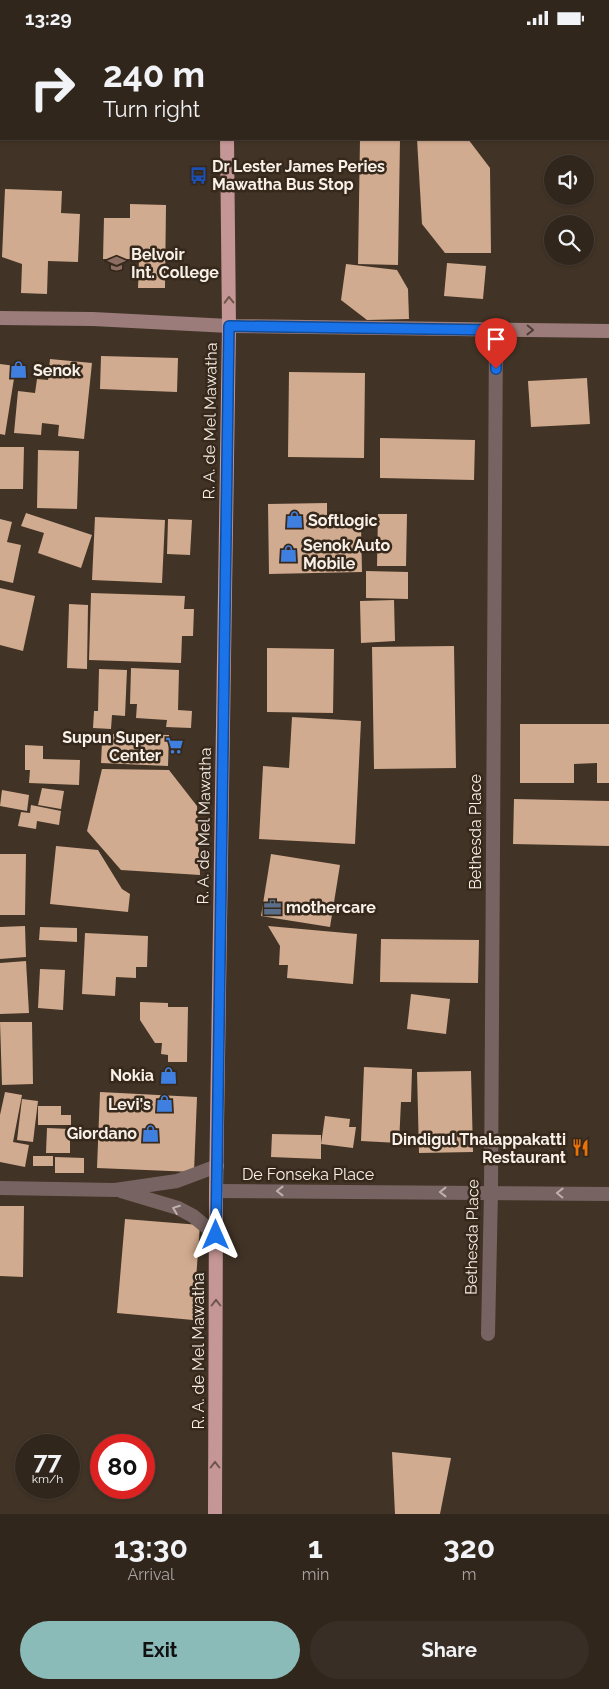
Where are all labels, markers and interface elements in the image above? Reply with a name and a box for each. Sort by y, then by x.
text: 13:29 [25,7,72,29]
text: 240 m [103,54,205,95]
icon: right [20,55,85,120]
text: Turn right [103,96,200,122]
map controls [544,155,594,265]
button: sound [544,155,594,205]
place label: Dr Lester James Peries Mawatha Bus Stop [212,157,385,194]
bus stop icon: Dr Lester James Peries Mawatha Bus Stop [188,165,208,185]
button: search [544,215,594,265]
place label: Belvoir Int. College [131,245,219,282]
school or university icon: Belvoir Int. College [107,253,127,273]
one-way arrow [224,296,234,304]
pin [475,318,517,369]
icon: arrive [482,325,510,353]
one-way arrow [526,325,534,335]
street label: R. A. de Mel Mawatha [199,342,221,500]
shop icon: Senok [9,360,29,380]
place label: Senok [33,361,81,380]
shop icon: Softlogic [284,510,304,530]
place label: Softlogic [308,511,378,530]
place label: Senok Auto Mobile [303,536,391,573]
shop icon: Senok Auto Mobile [279,544,299,564]
place label: Supun Super Center [62,728,161,765]
supermarket icon: Supun Super Center [165,736,185,756]
street label: R. A. de Mel Mawatha [193,747,215,905]
street label: Bethesda Place [466,774,485,890]
office icon: mothercare [262,897,282,917]
place label: mothercare [286,898,376,917]
shop icon: Nokia [158,1065,178,1085]
place label: Nokia [110,1066,154,1085]
shop icon: Levi's [155,1094,175,1114]
place label: Levi's [108,1095,151,1114]
shop icon: Giordano [141,1123,161,1143]
place label: Giordano [67,1124,137,1143]
place label: Dindigul Thalappakatti Restaurant [392,1130,566,1167]
restaurant icon: Dindigul Thalappakatti Restaurant [570,1138,590,1158]
street label: De Fonseka Place [242,1165,374,1184]
street label: Bethesda Place [461,1179,483,1295]
one-way arrow [276,1186,284,1196]
one-way arrow [438,1187,446,1197]
one-way arrow [556,1188,564,1199]
one-way arrow [172,1204,181,1215]
position arrow [189,1208,241,1260]
street label: R. A. de Mel Mawatha [189,1273,208,1429]
one-way arrow [211,1299,221,1306]
speed limit sign: 80 [90,1434,155,1499]
text: 77 [33,1445,62,1475]
one-way arrow [210,1461,220,1469]
text: km/h [32,1472,63,1486]
text: 13:30 [114,1530,188,1565]
text: 1 [308,1530,323,1565]
text: 320 [443,1530,495,1565]
text: Arrival [127,1565,174,1584]
text: min [302,1565,329,1584]
text: m [462,1565,476,1584]
button: Exit [20,1621,300,1679]
button: Share [310,1621,589,1679]

